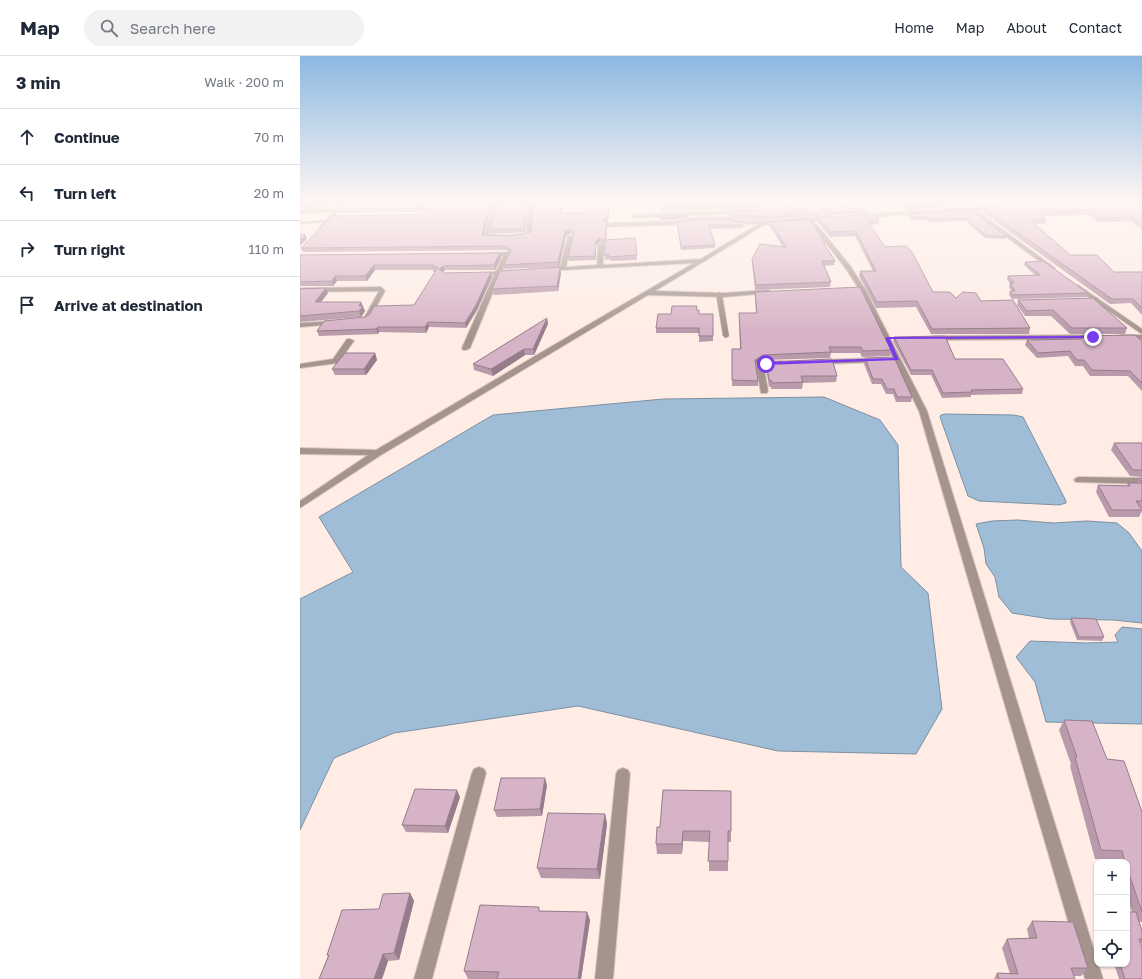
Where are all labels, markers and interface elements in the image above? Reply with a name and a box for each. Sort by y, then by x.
search box [84,10,364,46]
text: Map [20,16,60,39]
icon: search [98,17,120,39]
text: Search here [130,19,216,37]
text: Home [894,19,934,36]
text: Map [956,19,984,36]
text: About [1006,19,1047,36]
text: Contact [1069,19,1122,36]
text: 3 min [16,72,60,93]
text: Walk · 200 m [204,74,284,90]
icon: ahead [16,126,38,148]
text: Continue [54,128,120,146]
text: 70 m [254,129,284,145]
icon: left [16,182,38,204]
text: Turn left [54,184,116,202]
text: 20 m [254,185,284,201]
icon: right [16,238,38,260]
text: Turn right [54,240,125,258]
text: 110 m [249,241,284,257]
icon: arrive [16,294,38,316]
text: Arrive at destination [54,296,203,314]
route end [1084,328,1102,346]
route start [757,355,775,373]
map controls [1094,859,1130,967]
button: + [1094,859,1130,895]
button: − [1094,895,1130,931]
button: locate [1094,931,1130,967]

